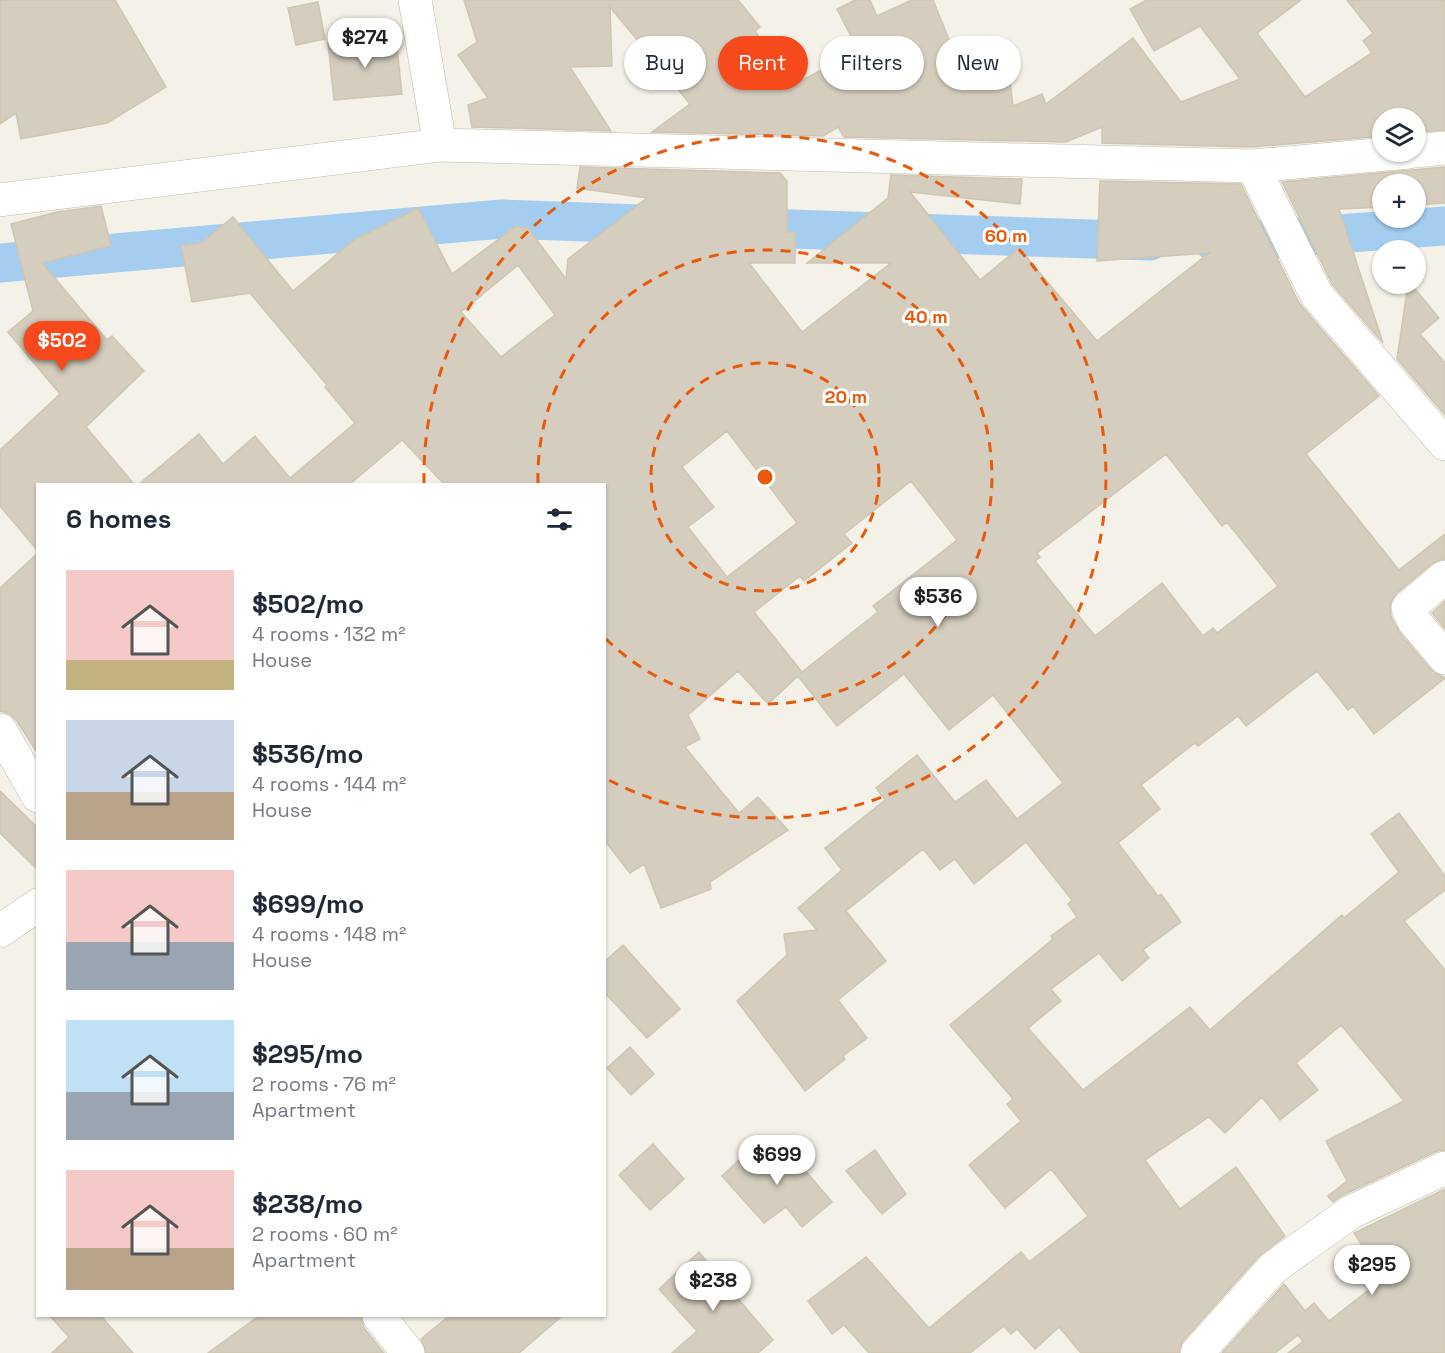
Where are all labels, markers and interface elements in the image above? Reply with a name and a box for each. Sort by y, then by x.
pin: $274 [329,18,401,69]
text: $274 [342,24,388,50]
chip: Buy [624,36,706,90]
chip: Rent [718,36,808,90]
chip: Filters [820,36,924,90]
chip: New [936,36,1021,90]
map controls [1372,108,1426,294]
button: layers [1372,108,1426,162]
button: + [1372,174,1426,228]
text: 60 m [985,224,1027,247]
button: − [1372,240,1426,294]
text: 40 m [904,305,948,328]
pin: $502 [26,321,98,372]
text: $502 [38,327,86,353]
text: 20 m [825,385,867,408]
centre of rings [755,467,775,487]
text: 6 homes [66,502,171,536]
icon: filters [543,503,576,536]
pin: $536 [902,577,974,628]
text: $536 [914,583,962,609]
text: $502/mo [252,587,364,621]
icon: home [114,594,186,666]
text: 4 rooms · 132 m² [252,621,405,647]
text: House [252,647,312,673]
text: $536/mo [252,737,363,771]
icon: home [114,744,186,816]
text: 4 rooms · 144 m² [252,771,406,797]
text: House [252,797,312,823]
text: $699/mo [252,887,364,921]
icon: home [114,894,186,966]
text: 4 rooms · 148 m² [252,921,406,947]
text: House [252,947,312,973]
text: $295/mo [252,1037,363,1071]
icon: home [114,1044,186,1116]
text: 2 rooms · 76 m² [252,1071,396,1097]
text: Apartment [252,1097,356,1123]
pin: $699 [741,1135,813,1186]
text: $699 [752,1141,802,1167]
text: $238/mo [252,1187,363,1221]
icon: home [114,1194,186,1266]
text: 2 rooms · 60 m² [252,1221,398,1247]
pin: $295 [1336,1245,1408,1296]
text: Apartment [252,1247,356,1273]
text: $295 [1348,1251,1396,1277]
pin: $238 [677,1261,749,1312]
text: $238 [689,1267,737,1293]

